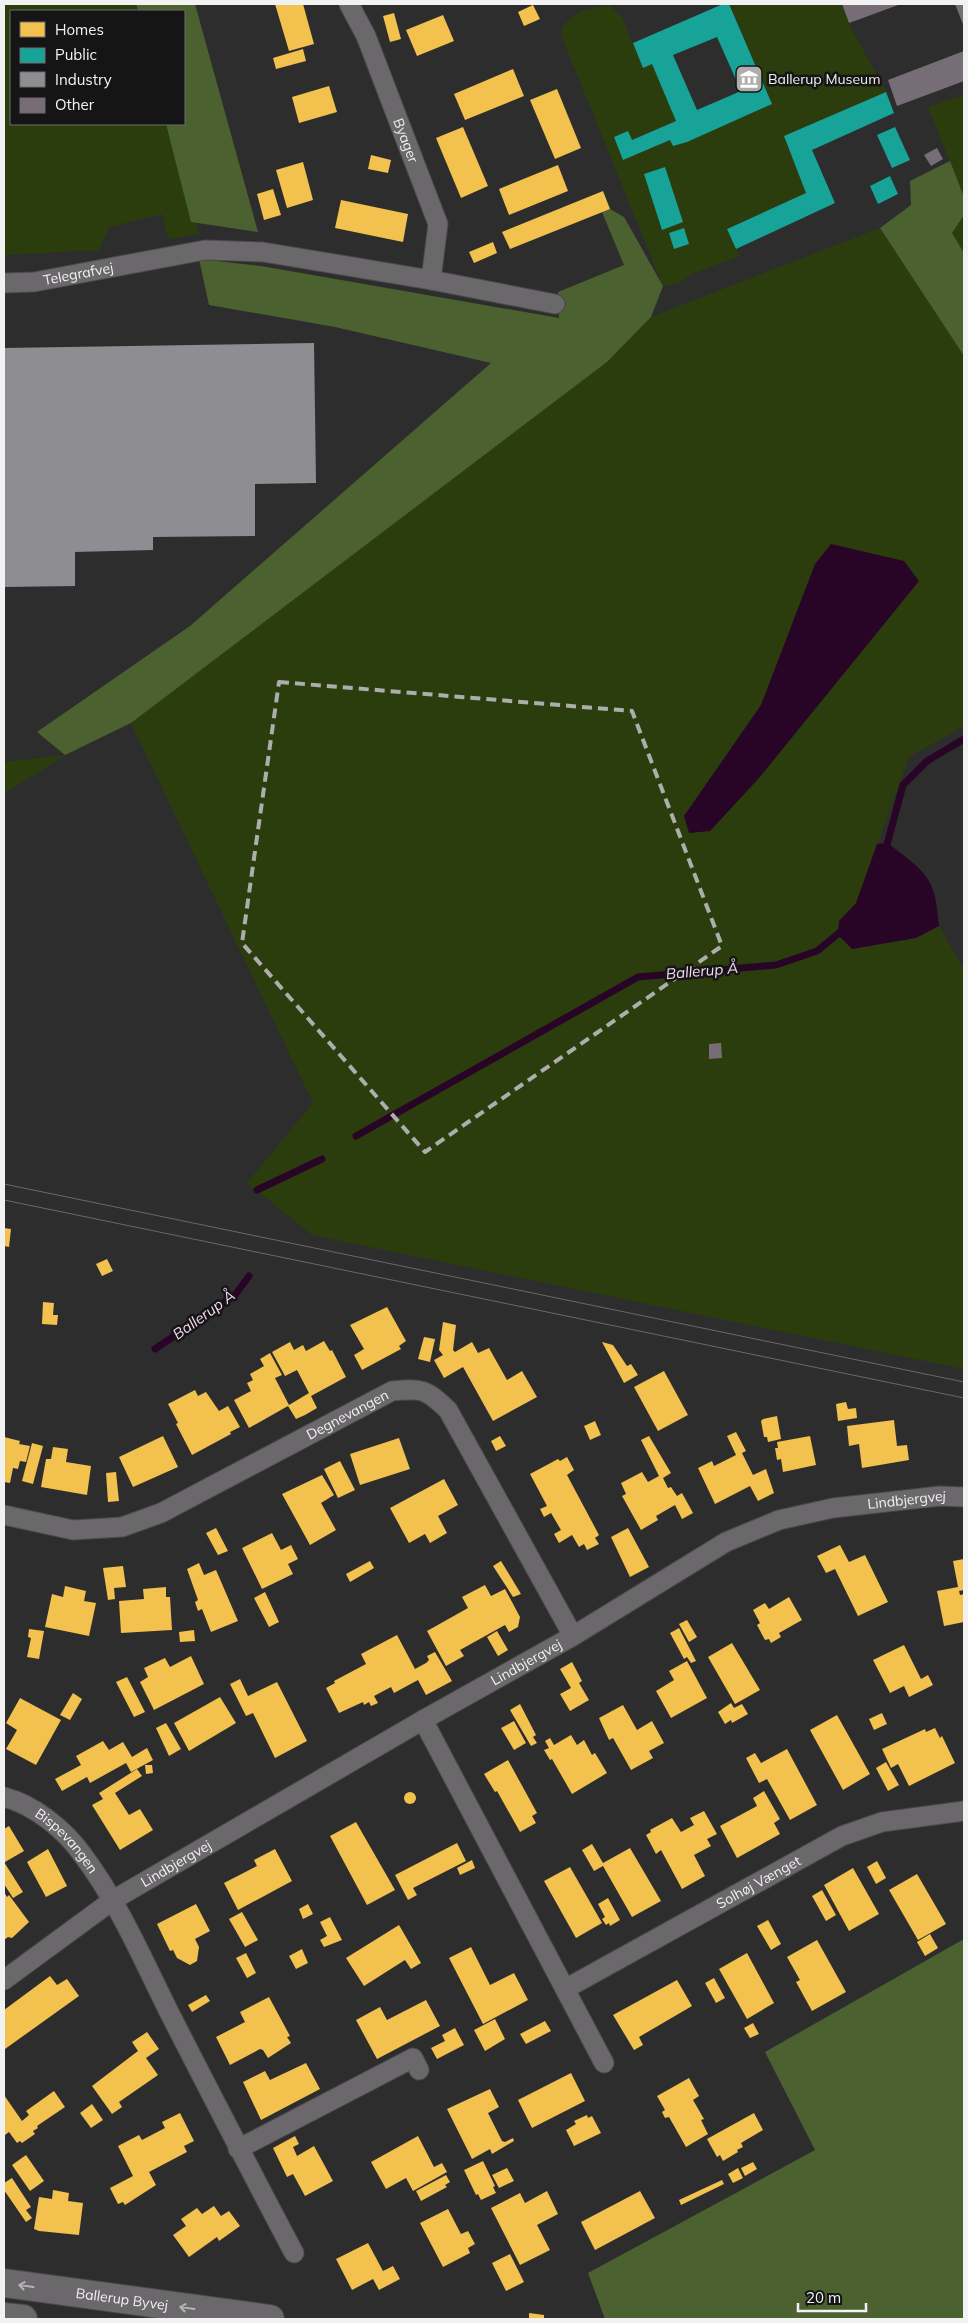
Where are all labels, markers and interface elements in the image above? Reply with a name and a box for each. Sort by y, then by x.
legend [10,10,185,125]
text: Homes [55,20,104,39]
text: Public [55,45,97,64]
museum icon: Ballerup Museum [734,64,764,94]
text: Industry [55,70,112,89]
place label: Ballerup Museum [768,70,880,88]
text: Other [55,95,95,114]
street label: Byager [389,115,423,166]
street label: Telegrafvej [42,258,115,289]
water label: Ballerup Å [665,957,739,983]
water label: Ballerup Å [168,1285,239,1344]
street label: Degnevangen [303,1385,392,1444]
street label: Lindbjergvej [867,1487,946,1513]
street label: Lindbjergvej [487,1635,565,1689]
street label: Bispevangen [32,1804,102,1877]
street label: Lindbjergvej [137,1836,215,1891]
street label: Solhøj Vænget [713,1852,804,1913]
one-way arrow [18,2280,34,2290]
scale bar [798,2280,866,2312]
street label: Ballerup Byvej [75,2284,169,2314]
text: 20 m [806,2288,841,2307]
one-way arrow [179,2303,195,2313]

